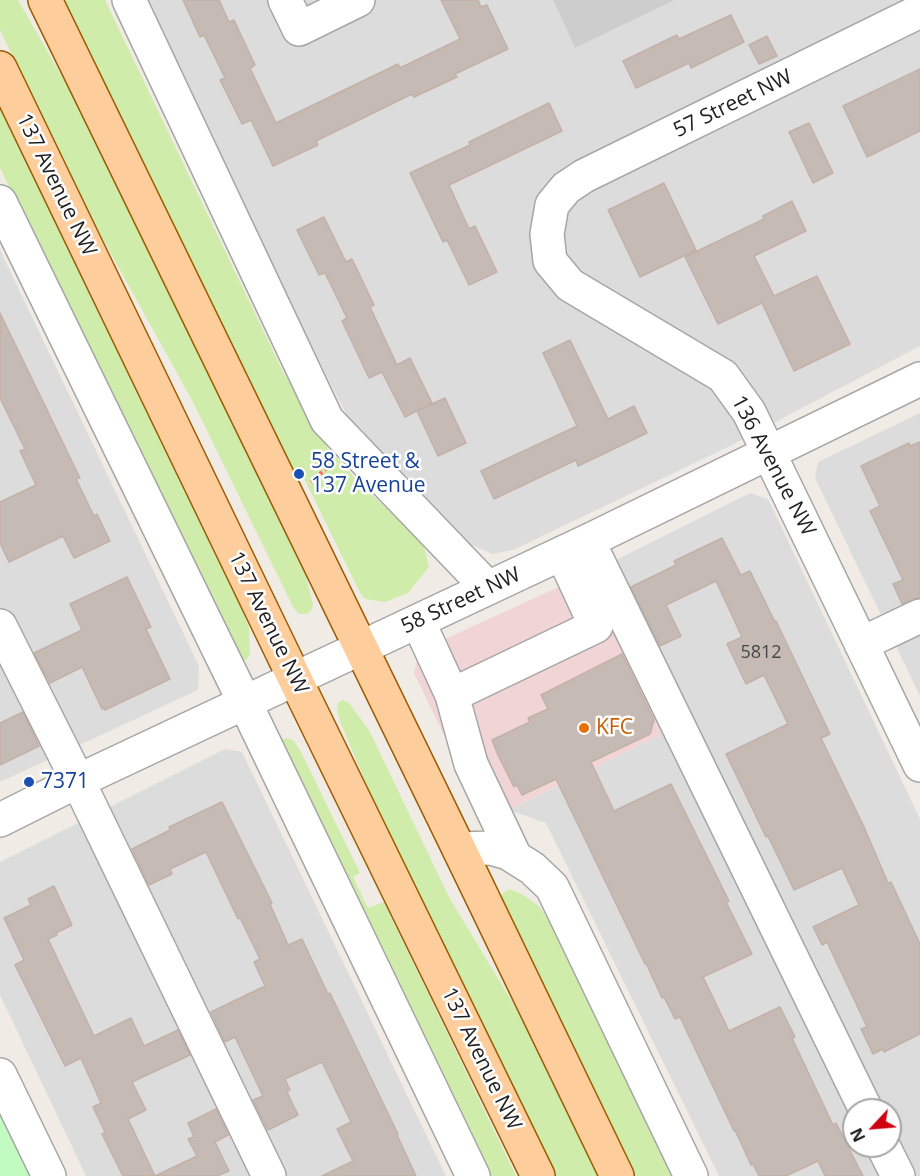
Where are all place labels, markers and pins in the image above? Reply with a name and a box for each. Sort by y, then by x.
place label: 58 Street & 137 Avenue [311,449,426,499]
marker: 58 Street & 137 Avenue [292,467,306,481]
place label: KFC [596,715,633,741]
marker: KFC [577,721,591,735]
place label: 7371 [41,769,89,795]
marker: 7371 [22,775,36,789]

